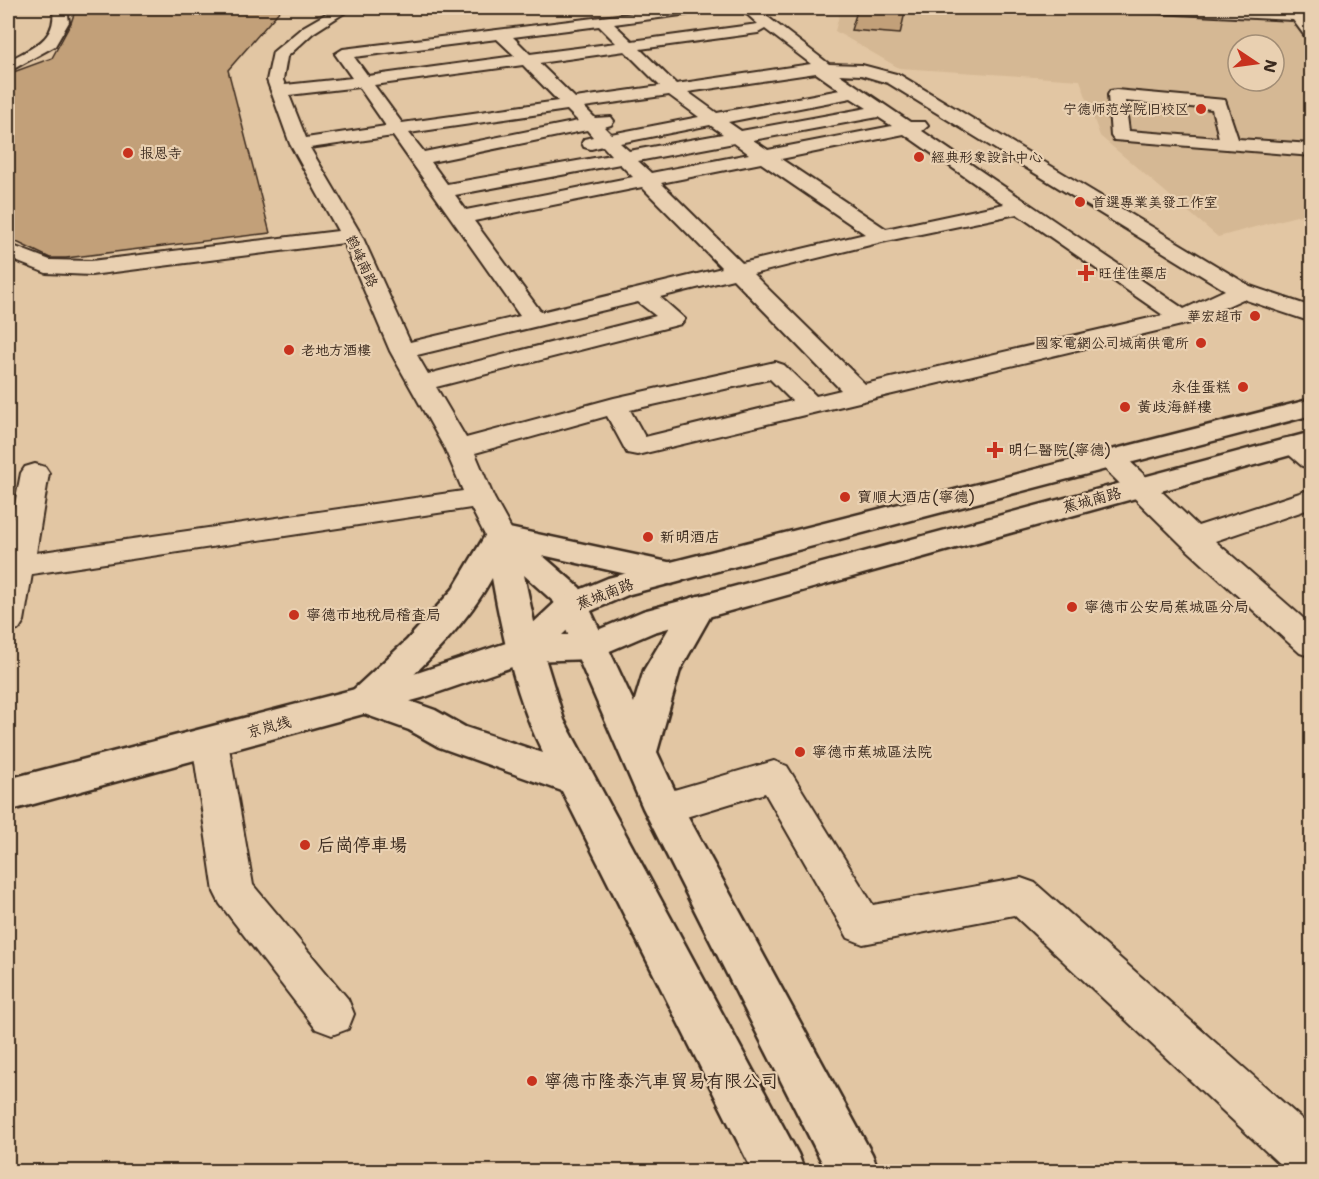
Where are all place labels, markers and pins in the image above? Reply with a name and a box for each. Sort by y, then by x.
place label: 宁德师范学院旧校区 [1063,100,1189,118]
marker: 宁德师范学院旧校区 [1194,102,1208,116]
place label: 报恩寺 [140,144,182,162]
marker: 报恩寺 [121,146,135,160]
place label: 經典形象設計中心 [931,148,1043,166]
marker: 經典形象設計中心 [912,150,926,164]
place label: 首選專業美發工作室 [1092,193,1218,211]
marker: 首選專業美發工作室 [1073,195,1087,209]
place label: 旺佳佳藥店 [1098,264,1168,282]
marker: 旺佳佳藥店 [1079,266,1093,280]
place label: 華宏超市 [1187,307,1243,325]
marker: 華宏超市 [1248,309,1262,323]
place label: 國家電網公司城南供電所 [1035,334,1189,352]
marker: 國家電網公司城南供電所 [1194,336,1208,350]
place label: 老地方酒樓 [301,341,371,359]
marker: 老地方酒樓 [282,343,296,357]
place label: 永佳蛋糕 [1171,377,1231,397]
marker: 永佳蛋糕 [1236,380,1250,394]
place label: 黃歧海鮮樓 [1137,397,1212,417]
marker: 黃歧海鮮樓 [1118,400,1132,414]
place label: 明仁醫院(寧德) [1008,440,1111,460]
marker: 明仁醫院(寧德) [986,441,1004,459]
place label: 寶順大酒店(寧德) [857,487,975,507]
marker: 寶順大酒店(寧德) [838,490,852,504]
place label: 新明酒店 [660,527,720,547]
marker: 新明酒店 [641,530,655,544]
place label: 寧德市公安局蕉城區分局 [1084,597,1249,617]
marker: 寧德市公安局蕉城區分局 [1065,600,1079,614]
place label: 寧德市地稅局稽查局 [306,605,441,625]
marker: 寧德市地稅局稽查局 [287,608,301,622]
place label: 寧德市蕉城區法院 [812,742,932,762]
marker: 寧德市蕉城區法院 [793,745,807,759]
place label: 后崗停車場 [317,833,407,857]
marker: 后崗停車場 [298,838,312,852]
place label: 寧德市隆泰汽車貿易有限公司 [544,1069,778,1093]
marker: 寧德市隆泰汽車貿易有限公司 [525,1074,539,1088]

